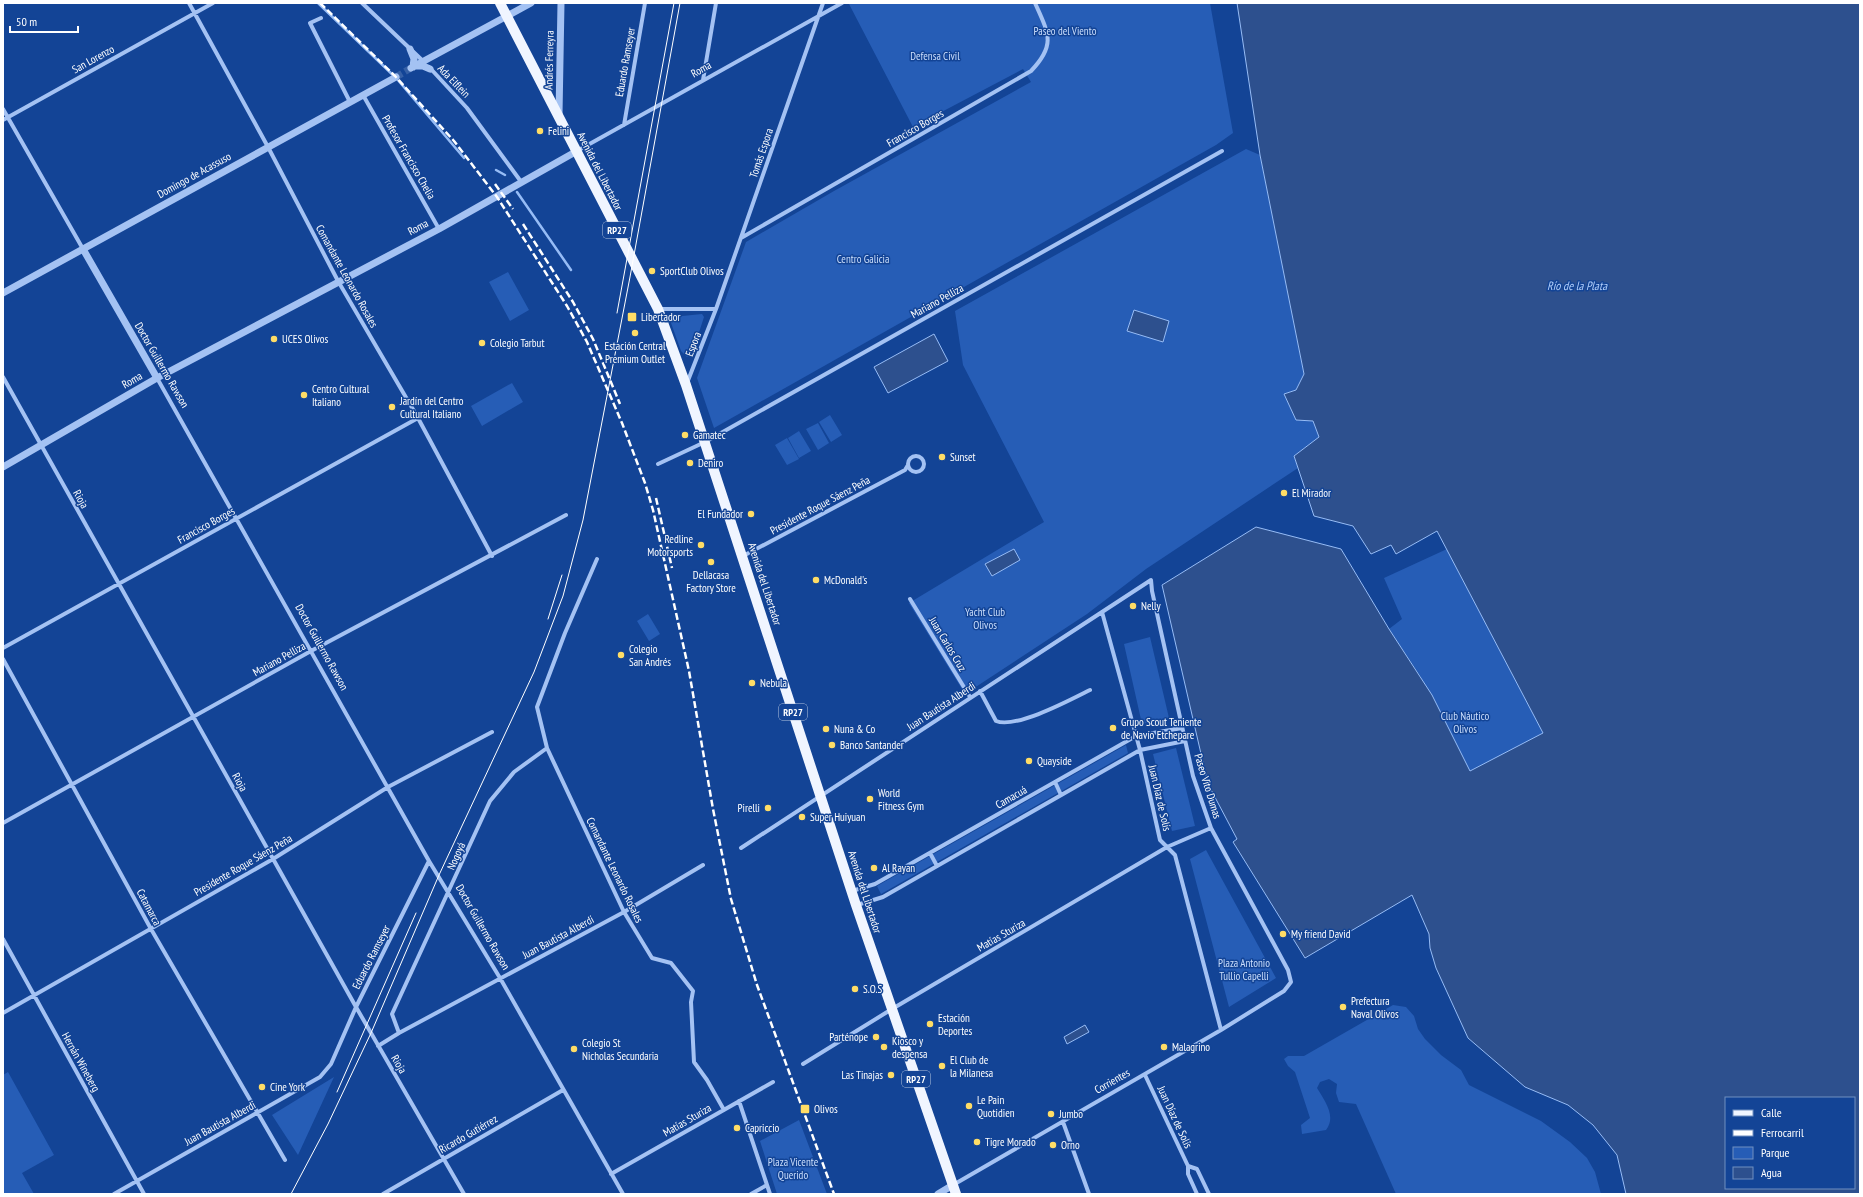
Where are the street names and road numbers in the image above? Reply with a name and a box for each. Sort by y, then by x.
street label: Eduardo Ramseyer [612,26,638,98]
street label: Andrés Ferreyra [541,30,557,90]
street label: San Lorenzo [69,42,117,76]
street label: Roma [688,58,714,80]
street label: Ada Elflein [435,61,473,101]
street label: Francisco Borges [884,106,946,150]
street label: Profesor Francisco Chelia [379,112,439,202]
street label: Tomás Espora [746,126,776,180]
street label: Avenida del Libertador [574,129,626,213]
street label: Domingo de Acassuso [155,149,234,201]
street label: Roma [405,216,431,238]
street label: Comandante Leonardo Rosales [313,222,381,330]
road number: RP27 [603,222,631,238]
street label: Mariano Pelliza [908,281,966,321]
street label: Doctor Guillermo Rawson [132,320,192,410]
street label: Espora [682,330,704,358]
street label: Roma [119,369,145,391]
street label: Presidente Roque Sáenz Peña [768,473,872,537]
street label: Rioja [70,487,92,511]
street label: Francisco Borges [175,503,237,547]
street label: Avenida del Libertador [745,541,785,627]
street label: Doctor Guillermo Rawson [292,601,352,693]
street label: Juan Carlos Cruz [926,613,970,674]
street label: Mariano Pelliza [250,639,308,679]
street label: Juan Bautista Alberdi [903,679,978,734]
road number: RP27 [779,704,807,720]
street label: Paseo Vito Dumas [1191,752,1225,821]
street label: Juan Díaz de Solís [1145,763,1174,833]
street label: Rioja [229,770,251,794]
street label: Camacuá [993,782,1029,812]
street label: Comandante Leonardo Rosales [583,815,647,925]
street label: Presidente Roque Sáenz Peña [191,831,295,899]
street label: Nogoyá [444,840,468,872]
street label: Avenida del Libertador [845,849,885,935]
street label: Doctor Guillermo Rawson [453,882,513,972]
street label: Catamarca [134,886,164,928]
street label: Juan Bautista Alberdi [519,912,596,962]
street label: Matías Sturiza [974,916,1028,954]
street label: Eduardo Ramseyer [349,923,393,991]
street label: Hernán Wineberg [59,1030,103,1094]
street label: Rioja [388,1052,410,1076]
street label: Corrientes [1092,1065,1132,1097]
road number: RP27 [902,1071,930,1087]
street label: Juan Díaz de Solís [1154,1083,1196,1151]
street label: Juan Bautista Alberdi [181,1098,258,1149]
street label: Matías Sturiza [660,1101,714,1139]
street label: Ricardo Gutiérrez [436,1112,500,1156]

